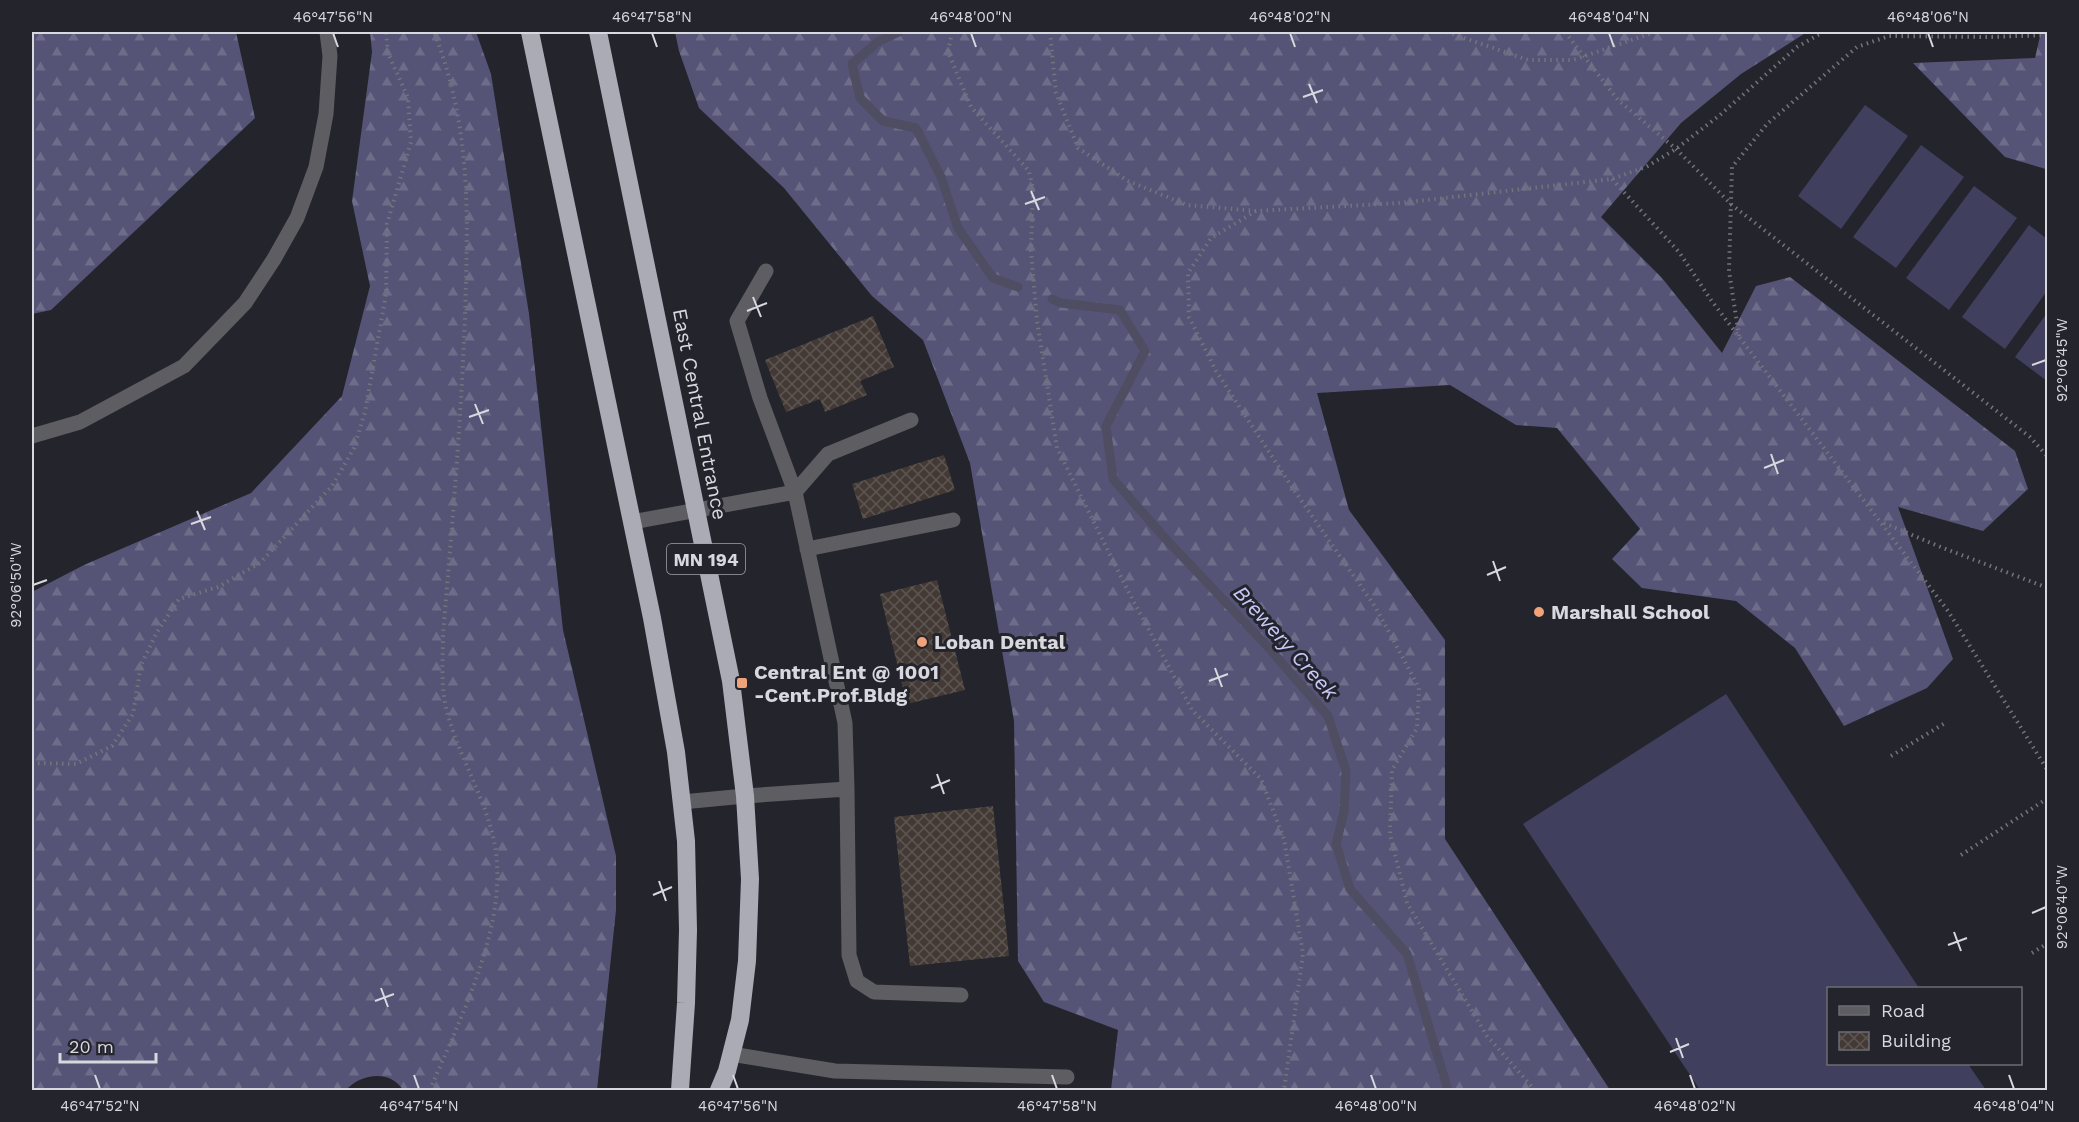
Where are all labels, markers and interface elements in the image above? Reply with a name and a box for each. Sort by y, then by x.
text: 46°47'56"N [293,8,373,26]
text: 46°47'58"N [612,8,692,26]
text: 46°48'00"N [930,8,1012,26]
text: 46°48'02"N [1249,8,1331,26]
text: 46°48'04"N [1568,8,1650,26]
text: 46°48'06"N [1887,8,1969,26]
street label: East Central Entrance [668,306,732,522]
text: 92°06'45"W [2053,318,2071,402]
text: 92°06'50"W [7,542,25,628]
road number: MN 194 [667,544,745,574]
water label: Brewery Creek [1228,580,1344,704]
place label: Marshall School [1551,600,1710,624]
marker: Marshall School [1532,605,1546,619]
place label: Loban Dental [934,630,1066,654]
marker: Loban Dental [915,635,929,649]
place label: Central Ent @ 1001 -Cent.Prof.Bldg [754,660,939,707]
marker: Central Ent @ 1001 -Cent.Prof.Bldg [735,676,749,690]
text: 92°06'40"W [2053,865,2071,949]
legend [1827,987,2022,1065]
text: Road [1881,1000,1925,1021]
scale bar [60,1026,156,1064]
text: Building [1881,1030,1951,1051]
text: 20 m [69,1036,114,1057]
text: 46°47'52"N [60,1097,140,1115]
text: 46°47'54"N [379,1097,459,1115]
text: 46°47'56"N [698,1097,778,1115]
text: 46°47'58"N [1017,1097,1097,1115]
text: 46°48'00"N [1335,1097,1417,1115]
text: 46°48'02"N [1654,1097,1736,1115]
text: 46°48'04"N [1973,1097,2055,1115]

